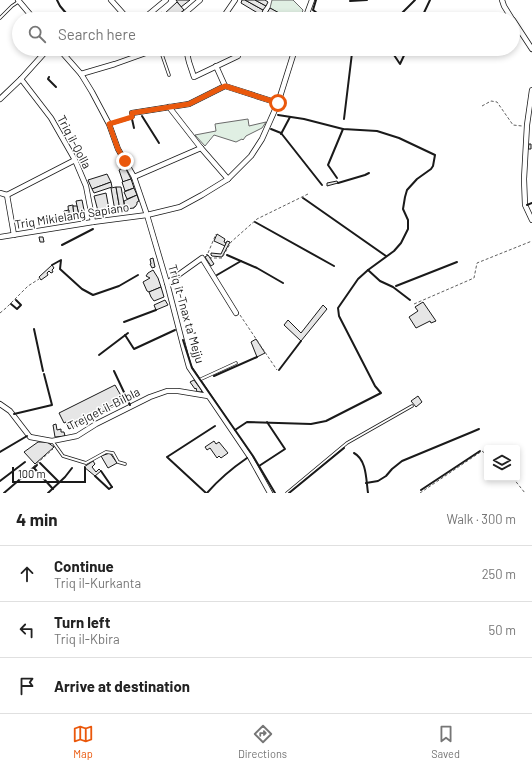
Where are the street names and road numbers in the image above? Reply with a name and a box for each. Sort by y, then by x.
street label: Triq il-Qolla [55,113,95,171]
street label: Triq Mikielanġ Sapiano [14,199,130,231]
street label: Triq it-Tnax ta' Mejju [166,263,208,365]
street label: Trejqet il-Bilbla [65,384,142,432]

